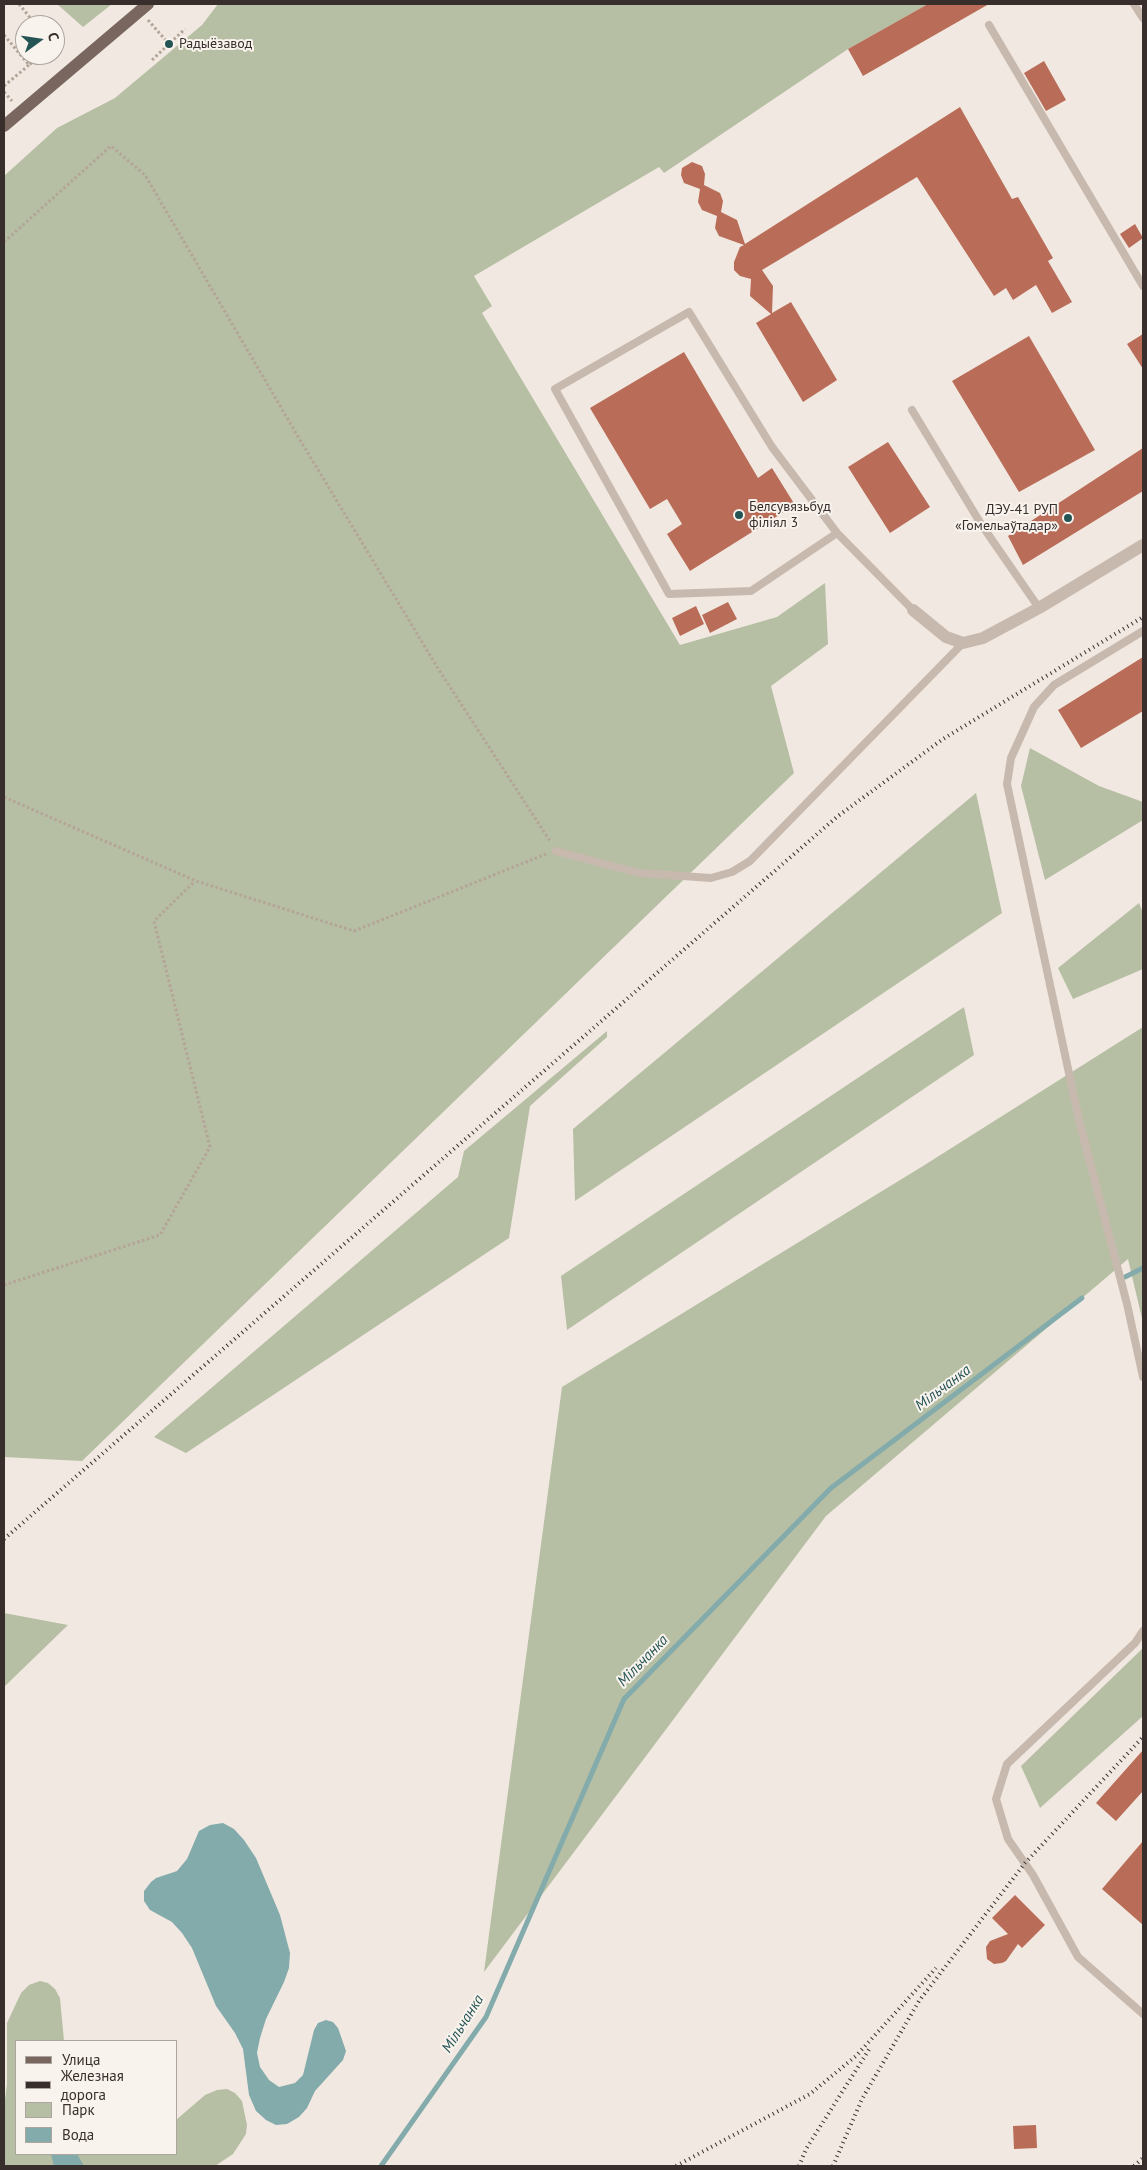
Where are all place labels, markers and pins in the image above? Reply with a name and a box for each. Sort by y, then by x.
place label: Радыёзавод [179,36,252,52]
marker: Радыёзавод [163,38,175,50]
place label: Белсувязьбуд філіял 3 [749,499,831,532]
place label: ДЭУ-41 РУП «Гомельаўтадар» [955,502,1058,534]
marker: Белсувязьбуд філіял 3 [733,509,745,521]
marker: ДЭУ-41 РУП «Гомельаўтадар» [1062,512,1074,524]

